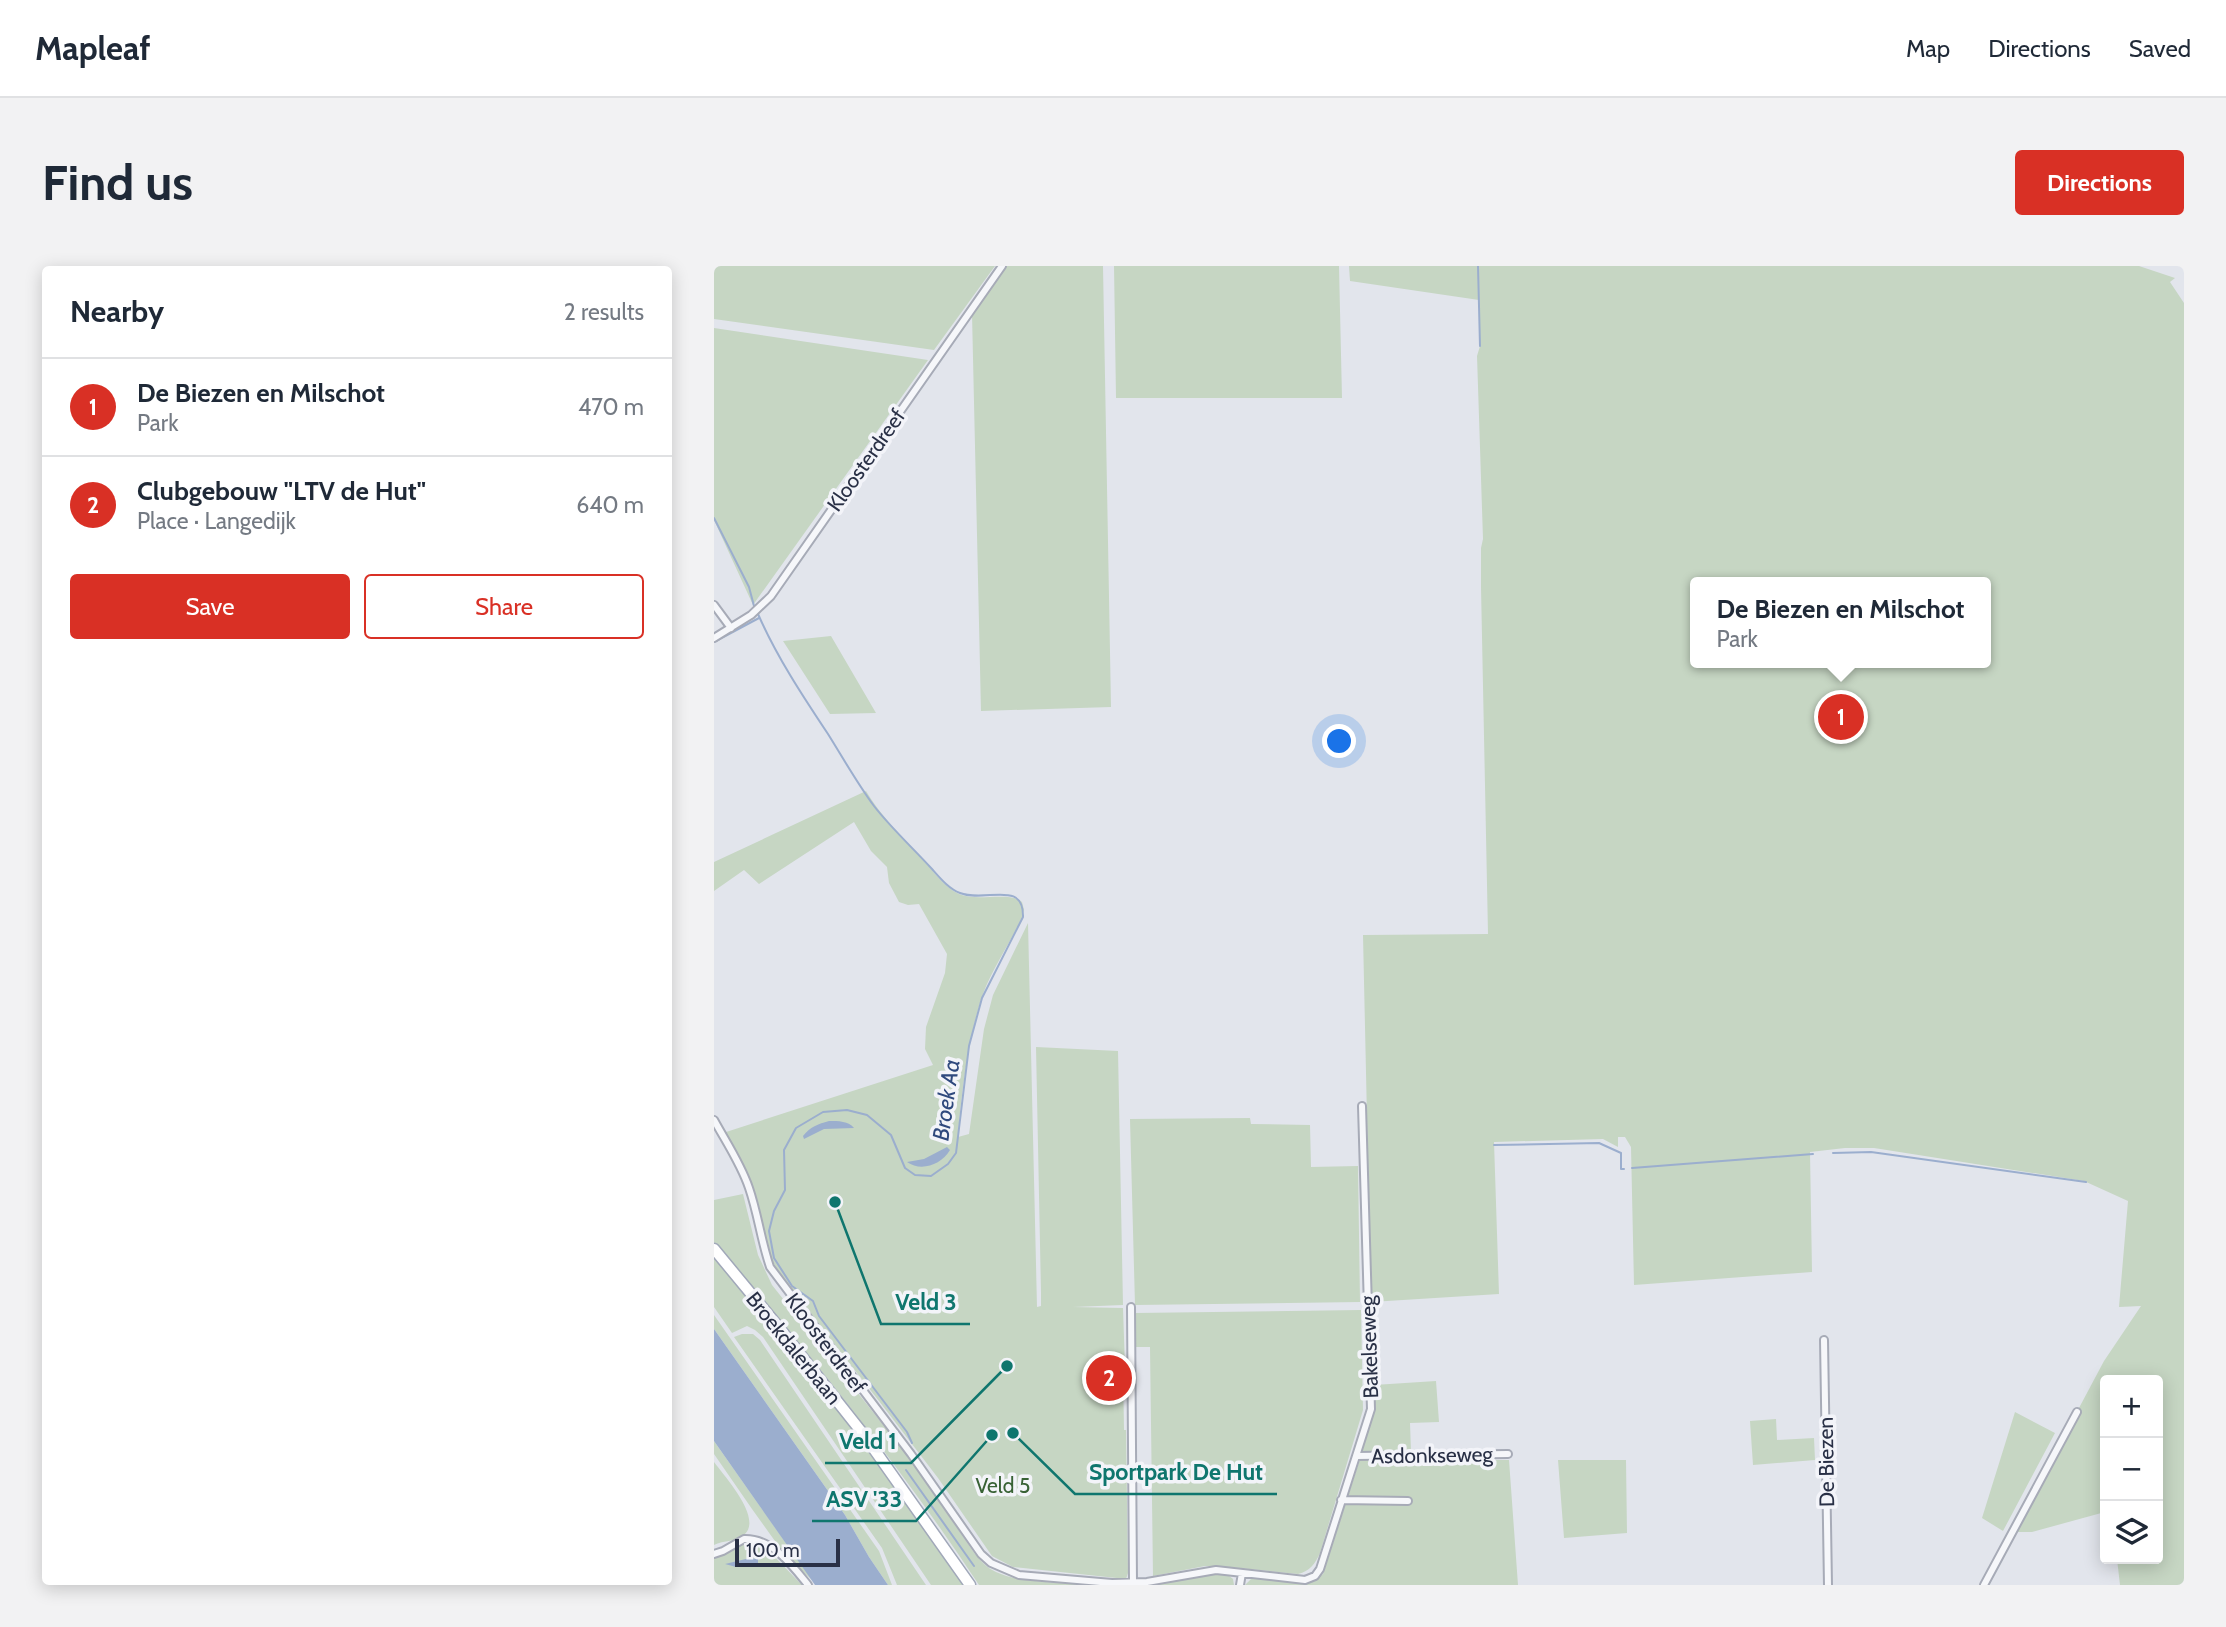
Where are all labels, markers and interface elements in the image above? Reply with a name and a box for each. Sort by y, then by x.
text: Mapleaf [35,28,151,68]
text: Map [1906,34,1950,63]
text: Directions [1988,34,2091,63]
text: Saved [2129,34,2191,63]
button: Directions [2015,150,2184,215]
text: Find us [42,153,193,212]
text: Nearby [70,293,164,330]
text: 2 results [564,298,644,326]
text: De Biezen en Milschot [137,377,385,409]
text: 1 [89,393,97,421]
text: 470 m [578,393,644,421]
street label: Kloosterdreef [822,404,910,516]
text: Park [137,409,178,437]
text: Clubgebouw "LTV de Hut" [137,475,426,507]
text: 2 [87,491,99,519]
text: 640 m [576,491,644,519]
text: Place · Langedijk [137,507,296,535]
button: Save [70,574,350,639]
button: Share [364,574,644,639]
popup [1690,577,1991,668]
text: De Biezen en Milschot [1716,593,1965,625]
text: Park [1716,625,1758,653]
pin: 1 [1818,691,1864,743]
your location [1322,724,1356,758]
water label: Broek Aa [926,1057,966,1143]
callout: Veld 3 [881,1280,970,1324]
street label: Broekdalerbaan [741,1287,847,1409]
street label: Kloosterdreef [780,1288,872,1398]
text: Veld 3 [895,1288,957,1316]
street label: Bakelseweg [1355,1295,1383,1399]
pin: 2 [1086,1352,1132,1404]
map controls [2100,1375,2163,1564]
button: + [2100,1375,2163,1438]
street label: De Biezen [1813,1417,1839,1507]
callout: Veld 1 [825,1419,911,1463]
text: Veld 1 [839,1427,897,1455]
button: − [2100,1438,2163,1501]
street label: Asdonkseweg [1371,1441,1494,1469]
callout: Sportpark De Hut [1075,1450,1277,1494]
text: Sportpark De Hut [1089,1458,1263,1486]
park label: Veld 5 [976,1473,1030,1498]
callout: ASV '33 [812,1477,916,1521]
text: ASV '33 [826,1485,902,1513]
button: layers [2100,1501,2163,1564]
scale bar [735,1536,840,1568]
text: 100 m [746,1539,800,1562]

